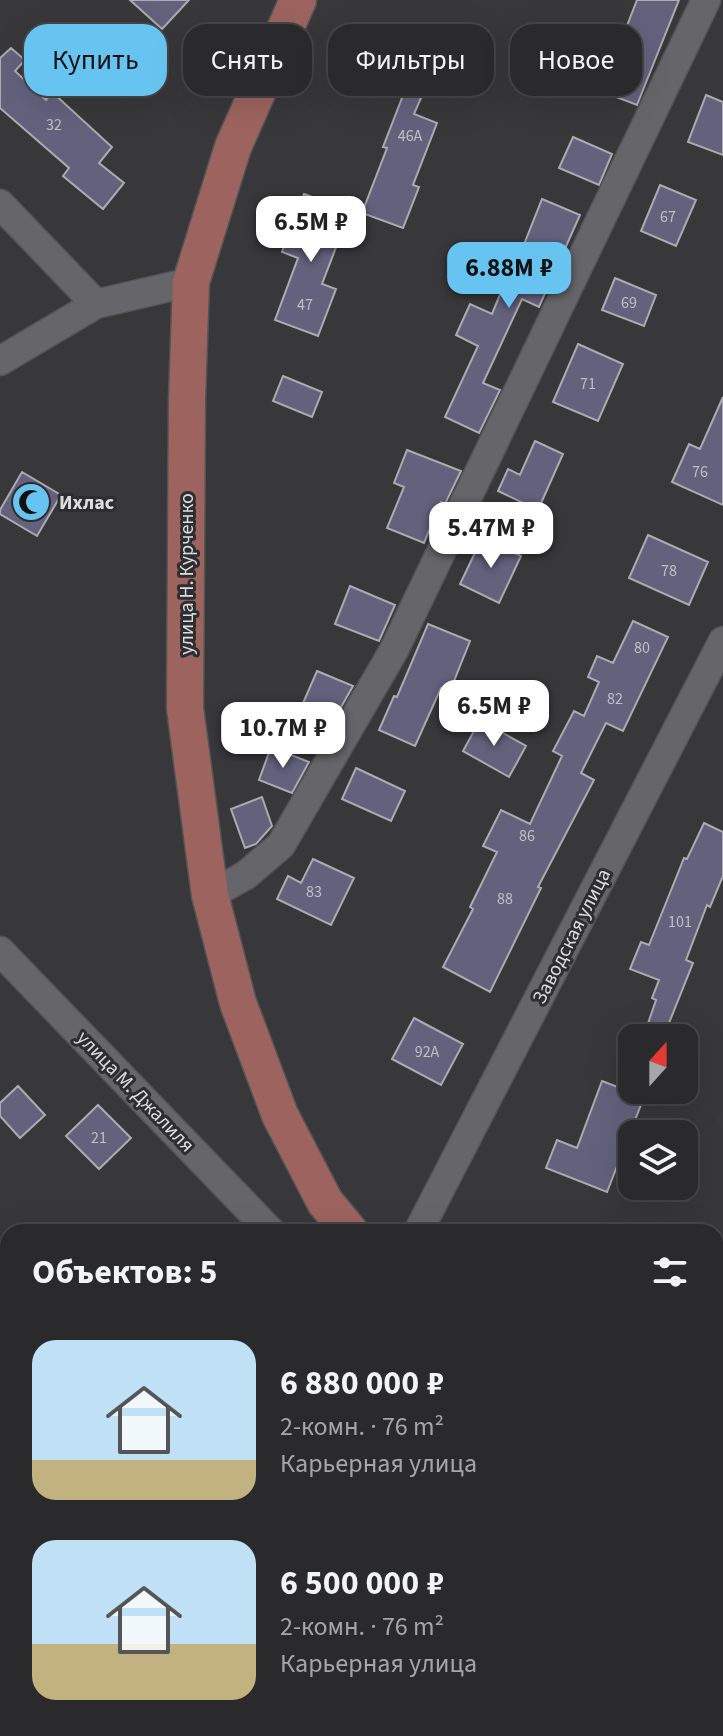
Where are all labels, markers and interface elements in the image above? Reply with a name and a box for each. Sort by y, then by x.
chip: Купить [24,24,167,96]
chip: Снять [183,24,312,96]
chip: Фильтры [328,24,494,96]
chip: Новое [510,24,642,96]
house number: 32 [46,114,62,136]
house number: 46А [398,125,423,147]
pin: 6.5M ₽ [246,196,376,264]
text: 6.5M ₽ [274,203,348,240]
house number: 67 [660,206,676,228]
pin: 6.88M ₽ [435,242,583,310]
text: 6.88M ₽ [465,249,553,286]
house number: 69 [621,292,637,314]
house number: 47 [297,294,313,316]
house number: 71 [580,373,596,395]
house number: 76 [692,461,708,483]
mosque icon: Ихлас [10,481,52,523]
place label: Ихлас [59,489,114,517]
street label: улица Н. Курченко [173,493,201,655]
pin: 5.47M ₽ [417,502,565,570]
text: 5.47M ₽ [447,509,535,546]
house number: 78 [661,560,677,582]
house number: 80 [634,637,650,659]
pin: 6.5M ₽ [429,680,559,748]
text: 6.5M ₽ [457,687,531,724]
house number: 82 [607,688,623,710]
pin: 10.7M ₽ [209,702,357,770]
text: 10.7M ₽ [239,709,327,746]
house number: 86 [519,825,535,847]
street label: Заводская улица [526,864,618,1009]
house number: 83 [306,881,322,903]
house number: 88 [497,888,513,910]
house number: 101 [668,911,692,933]
north arrow [618,1024,698,1104]
map controls [618,1024,698,1200]
street label: улица М. Джалиля [70,1025,201,1159]
house number: 92А [415,1041,440,1063]
button: layers [618,1120,698,1200]
house number: 21 [91,1127,107,1149]
text: Объектов: 5 [32,1248,217,1297]
icon: filters [648,1250,692,1294]
text: 6 880 000 ₽ [280,1359,444,1408]
icon: home [96,1372,192,1468]
text: 2-комн. · 76 m² [280,1408,444,1445]
text: Карьерная улица [280,1445,477,1482]
text: 6 500 000 ₽ [280,1559,444,1608]
icon: home [96,1572,192,1668]
text: 2-комн. · 76 m² [280,1608,444,1645]
text: Карьерная улица [280,1645,477,1682]

